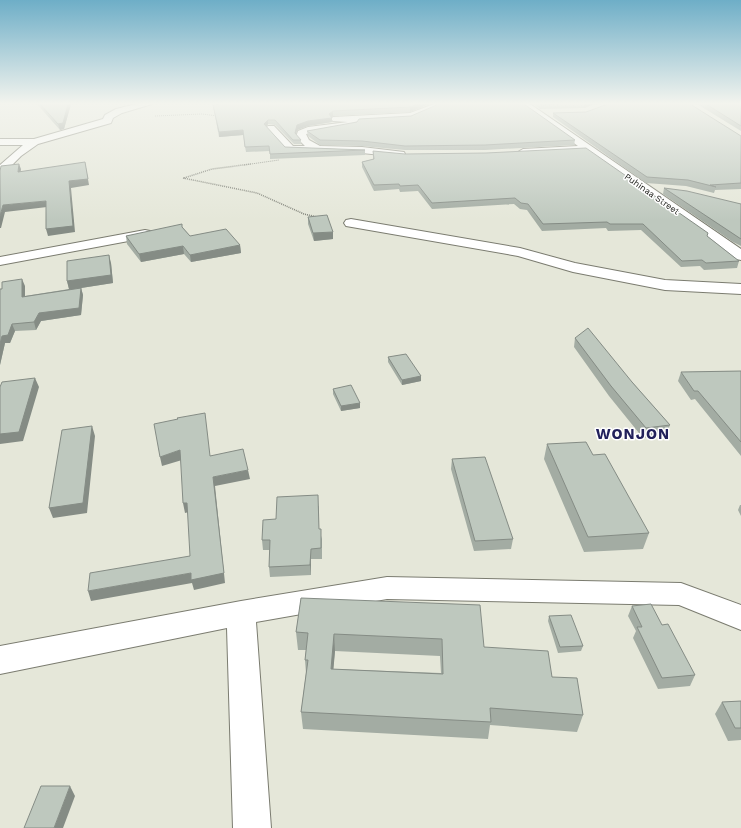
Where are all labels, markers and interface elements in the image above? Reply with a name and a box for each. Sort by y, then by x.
street label: Puhinaa Street [623,171,682,217]
district label: WONJON [596,425,670,443]

